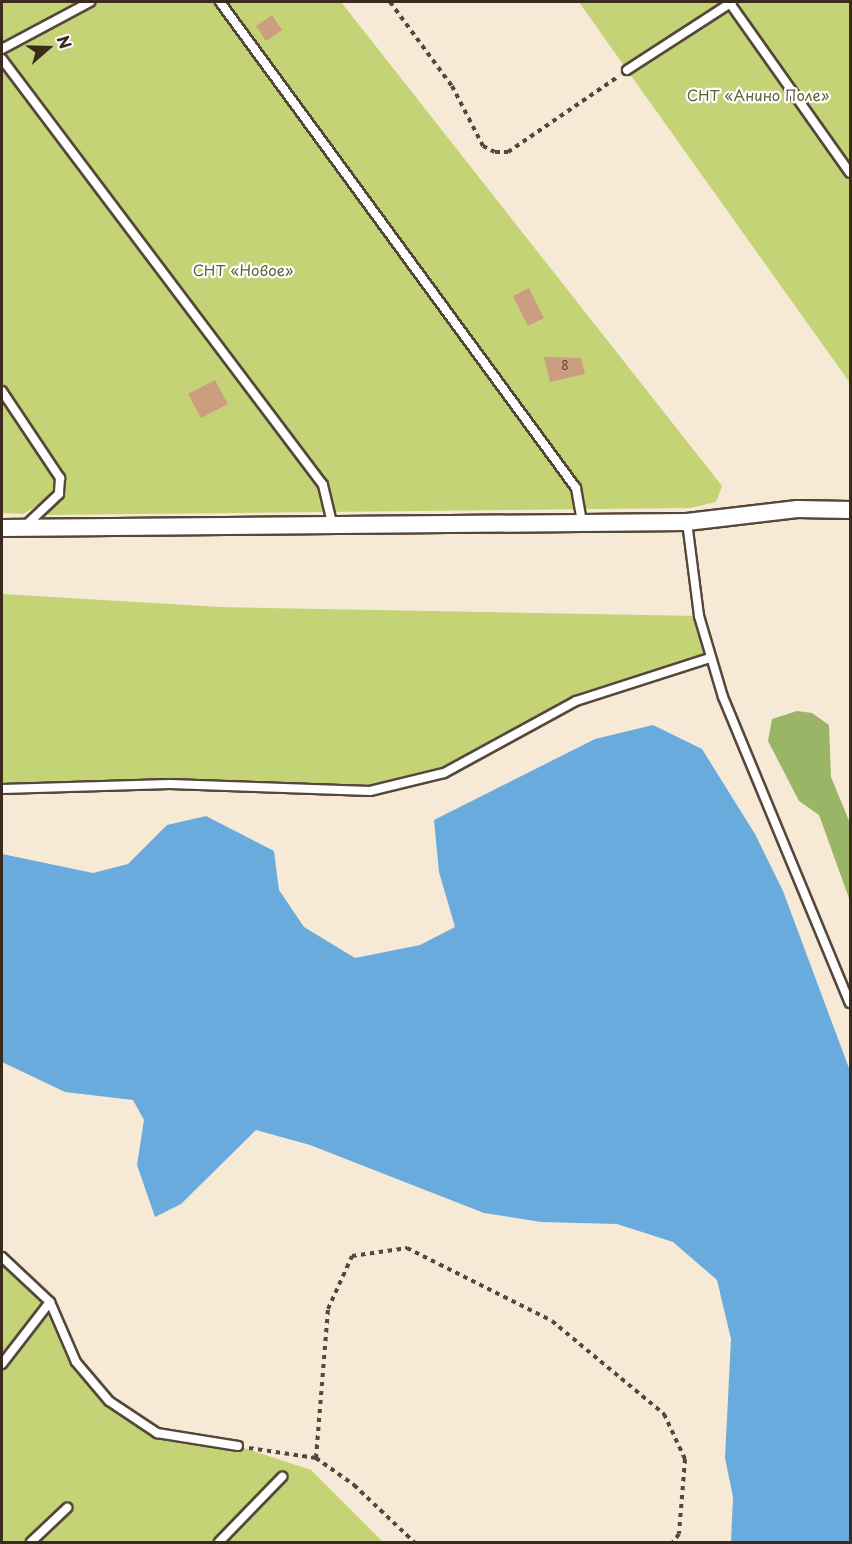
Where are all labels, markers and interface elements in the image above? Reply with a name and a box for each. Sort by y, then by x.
north arrow [18,18,78,78]
text: N [51,32,78,52]
park label: СНТ «Анино Поле» [686,86,830,104]
park label: СНТ «Новое» [193,261,293,279]
house number: 8 [561,359,569,373]

